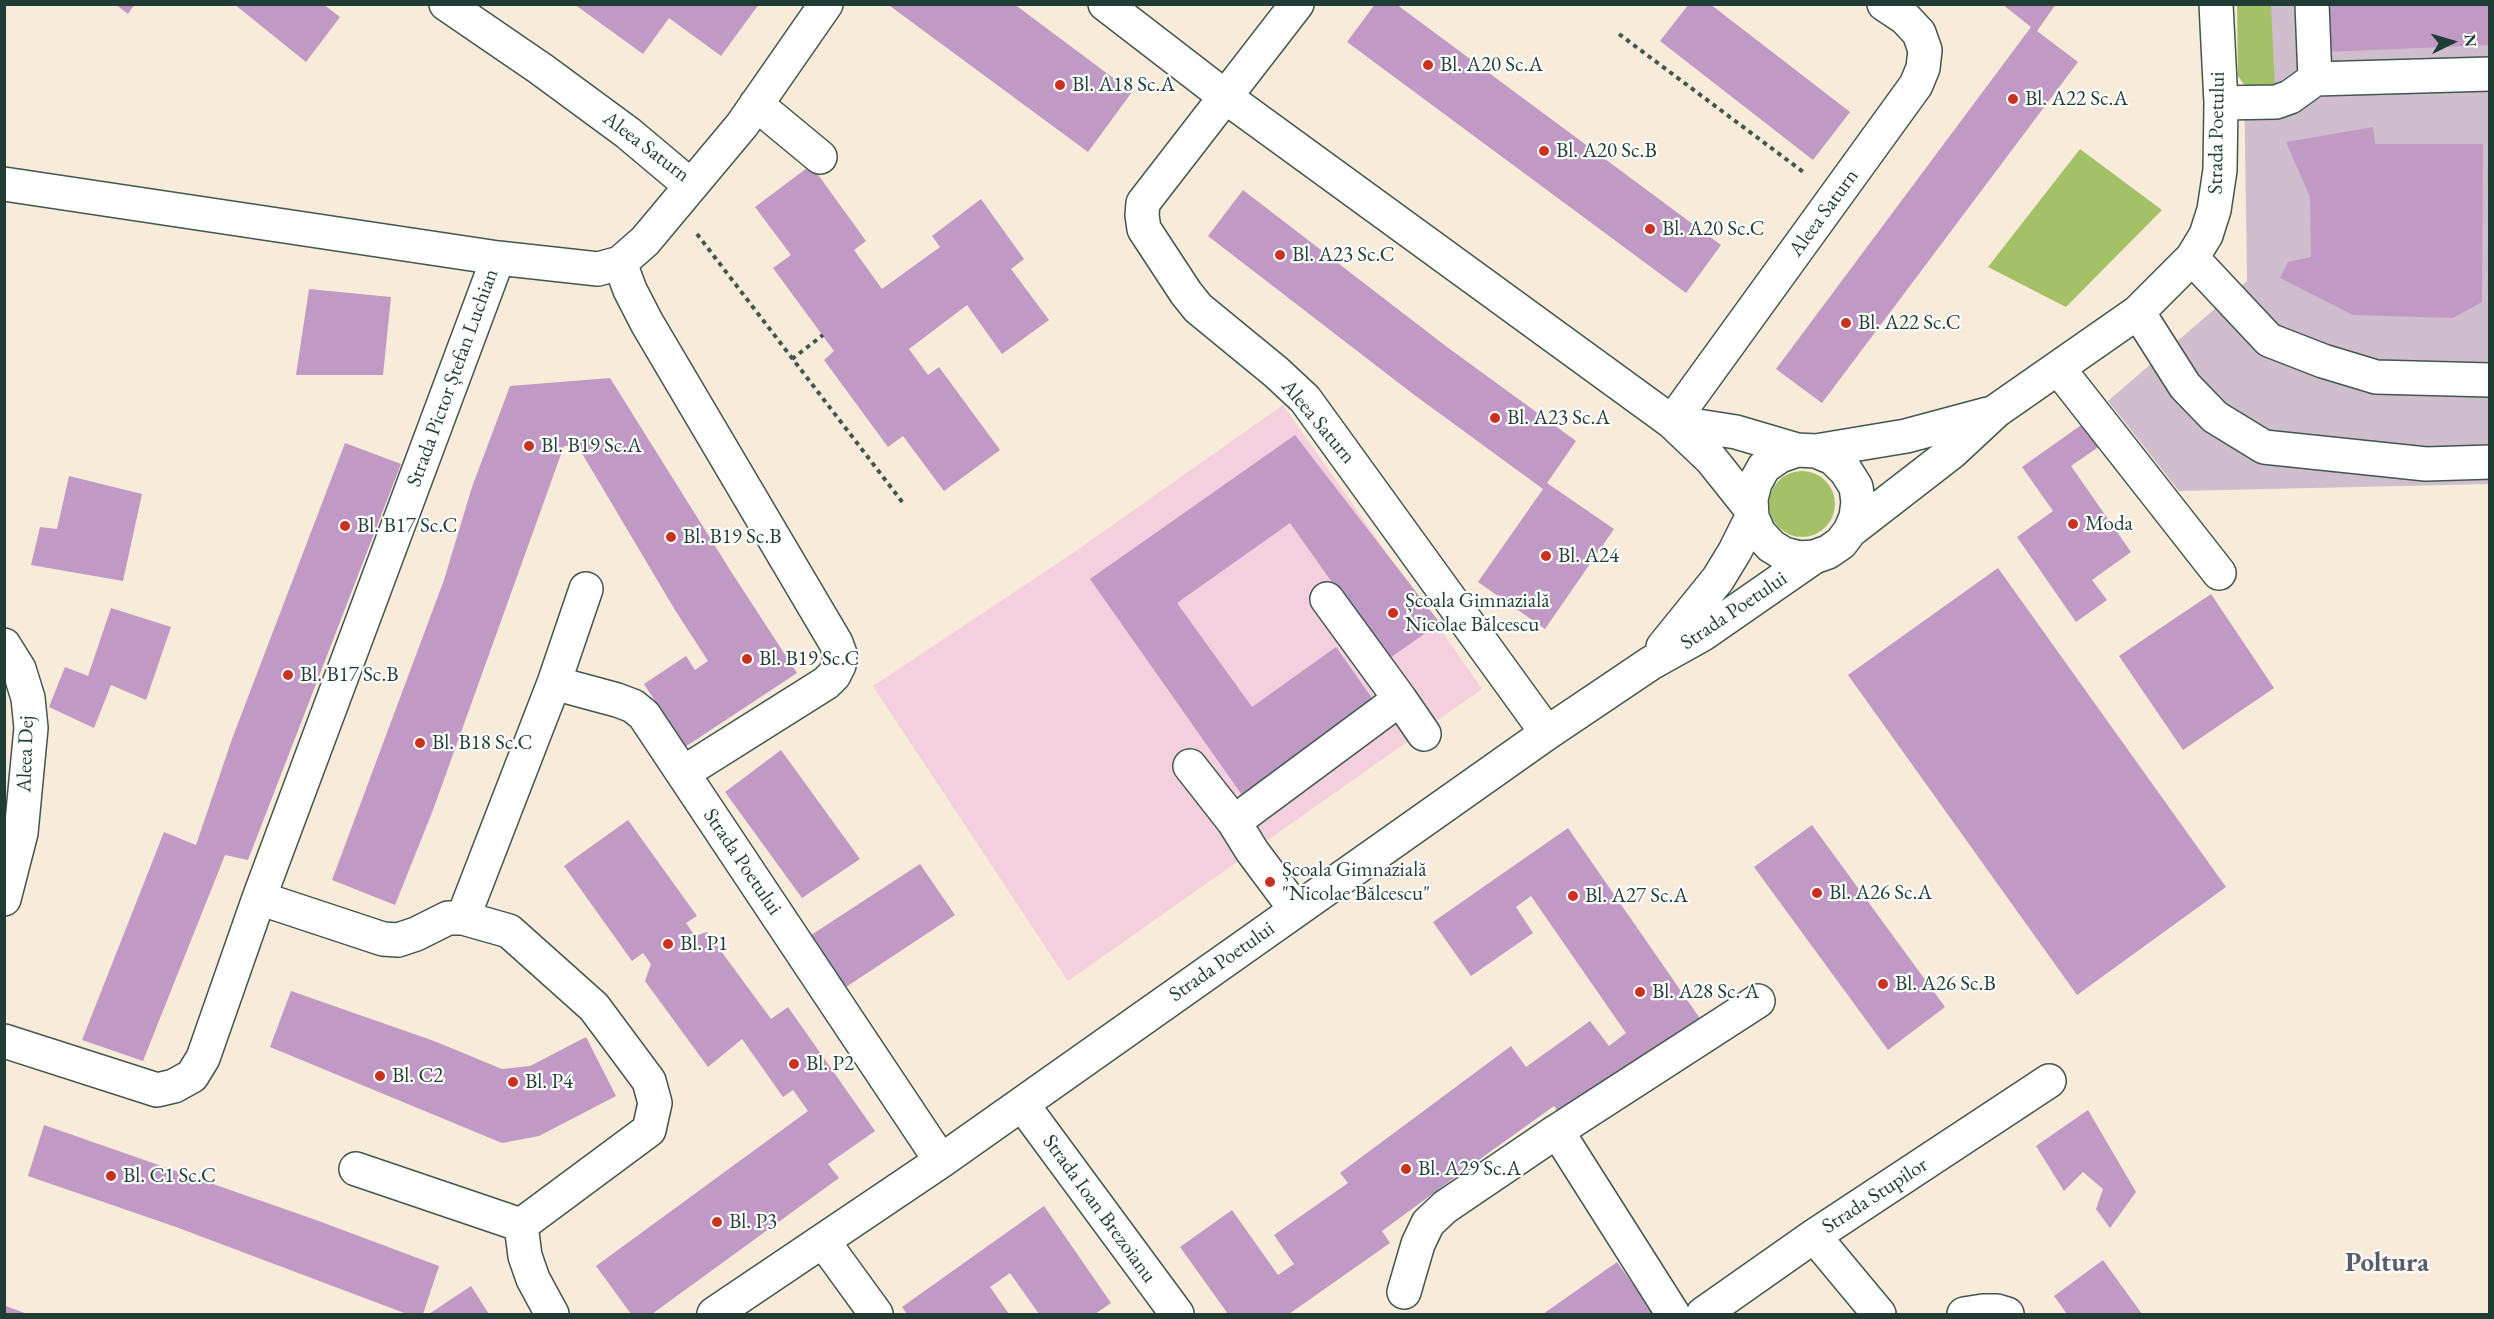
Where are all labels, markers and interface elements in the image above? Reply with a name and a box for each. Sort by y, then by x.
north arrow [2422,12,2482,72]
text: N [2459,33,2481,48]
place label: Bl. A20 Sc.A [1440,52,1543,78]
marker: Bl. A20 Sc.A [1421,58,1435,72]
street label: Strada Poetului [2203,71,2231,195]
place label: Bl. A18 Sc.A [1072,72,1175,98]
marker: Bl. A18 Sc.A [1053,78,1067,92]
place label: Bl. A22 Sc.A [2025,86,2128,112]
marker: Bl. A22 Sc.A [2006,92,2020,106]
street label: Aleea Saturn [598,106,694,188]
place label: Bl. A20 Sc.B [1556,138,1657,164]
marker: Bl. A20 Sc.B [1537,144,1551,158]
street label: Aleea Saturn [1784,164,1864,262]
place label: Bl. A20 Sc.C [1662,216,1765,242]
marker: Bl. A20 Sc.C [1643,222,1657,236]
place label: Bl. A23 Sc.C [1292,242,1395,268]
marker: Bl. A23 Sc.C [1273,248,1287,262]
street label: Strada Pictor Ștefan Luchian [402,266,504,490]
place label: Bl. A22 Sc.C [1858,310,1961,336]
marker: Bl. A22 Sc.C [1839,316,1853,330]
street label: Aleea Saturn [1275,375,1361,469]
place label: Bl. A23 Sc.A [1507,405,1610,431]
marker: Bl. A23 Sc.A [1488,411,1502,425]
place label: Bl. B19 Sc.A [541,433,642,459]
marker: Bl. B19 Sc.A [522,439,536,453]
place label: Moda [2085,511,2133,537]
place label: Bl. B17 Sc.C [357,513,458,539]
marker: Moda [2066,517,2080,531]
marker: Bl. B17 Sc.C [338,519,352,533]
place label: Bl. B19 Sc.B [683,524,782,550]
marker: Bl. B19 Sc.B [664,530,678,544]
place label: Bl. A24 [1558,543,1619,569]
marker: Bl. A24 [1539,549,1553,563]
street label: Strada Poetului [1676,566,1792,656]
place label: Școala Gimnazială Nicolae Bălcescu [1405,588,1550,638]
marker: Școala Gimnazială Nicolae Bălcescu [1386,606,1400,620]
place label: Bl. B19 Sc.C [759,646,860,672]
marker: Bl. B19 Sc.C [740,652,754,666]
place label: Bl. B17 Sc.B [300,662,399,688]
marker: Bl. B17 Sc.B [281,668,295,682]
street label: Aleea Dej [12,715,40,793]
place label: Bl. B18 Sc.C [432,730,533,756]
marker: Bl. B18 Sc.C [413,736,427,750]
street label: Strada Poetului [697,804,787,920]
place label: Școala Gimnazială "Nicolae Bălcescu" [1282,857,1430,907]
marker: Școala Gimnazială "Nicolae Bălcescu" [1263,875,1277,889]
place label: Bl. A26 Sc.A [1829,880,1932,906]
place label: Bl. A27 Sc.A [1585,883,1688,909]
marker: Bl. A26 Sc.A [1810,886,1824,900]
marker: Bl. A27 Sc.A [1566,889,1580,903]
street label: Strada Poetului [1164,916,1280,1008]
place label: Bl. P1 [680,931,728,957]
marker: Bl. P1 [661,937,675,951]
place label: Bl. A26 Sc.B [1895,971,1996,997]
marker: Bl. A26 Sc.B [1876,977,1890,991]
place label: Bl. A28 Sc. A [1652,979,1759,1005]
marker: Bl. A28 Sc. A [1633,985,1647,999]
place label: Bl. P2 [806,1051,854,1077]
marker: Bl. P2 [787,1057,801,1071]
place label: Bl. C2 [392,1063,443,1089]
marker: Bl. C2 [373,1069,387,1083]
place label: Bl. P4 [525,1069,573,1095]
marker: Bl. P4 [506,1075,520,1089]
street label: Strada Ioan Brezoianu [1037,1130,1161,1288]
street label: Strada Stupilor [1817,1153,1933,1239]
place label: Bl. A29 Sc.A [1418,1156,1521,1182]
marker: Bl. A29 Sc.A [1399,1162,1413,1176]
place label: Bl. C1 Sc.C [123,1163,216,1189]
marker: Bl. C1 Sc.C [104,1169,118,1183]
place label: Bl. P3 [729,1209,777,1235]
marker: Bl. P3 [710,1215,724,1229]
district label: Poltura [2345,1248,2429,1280]

